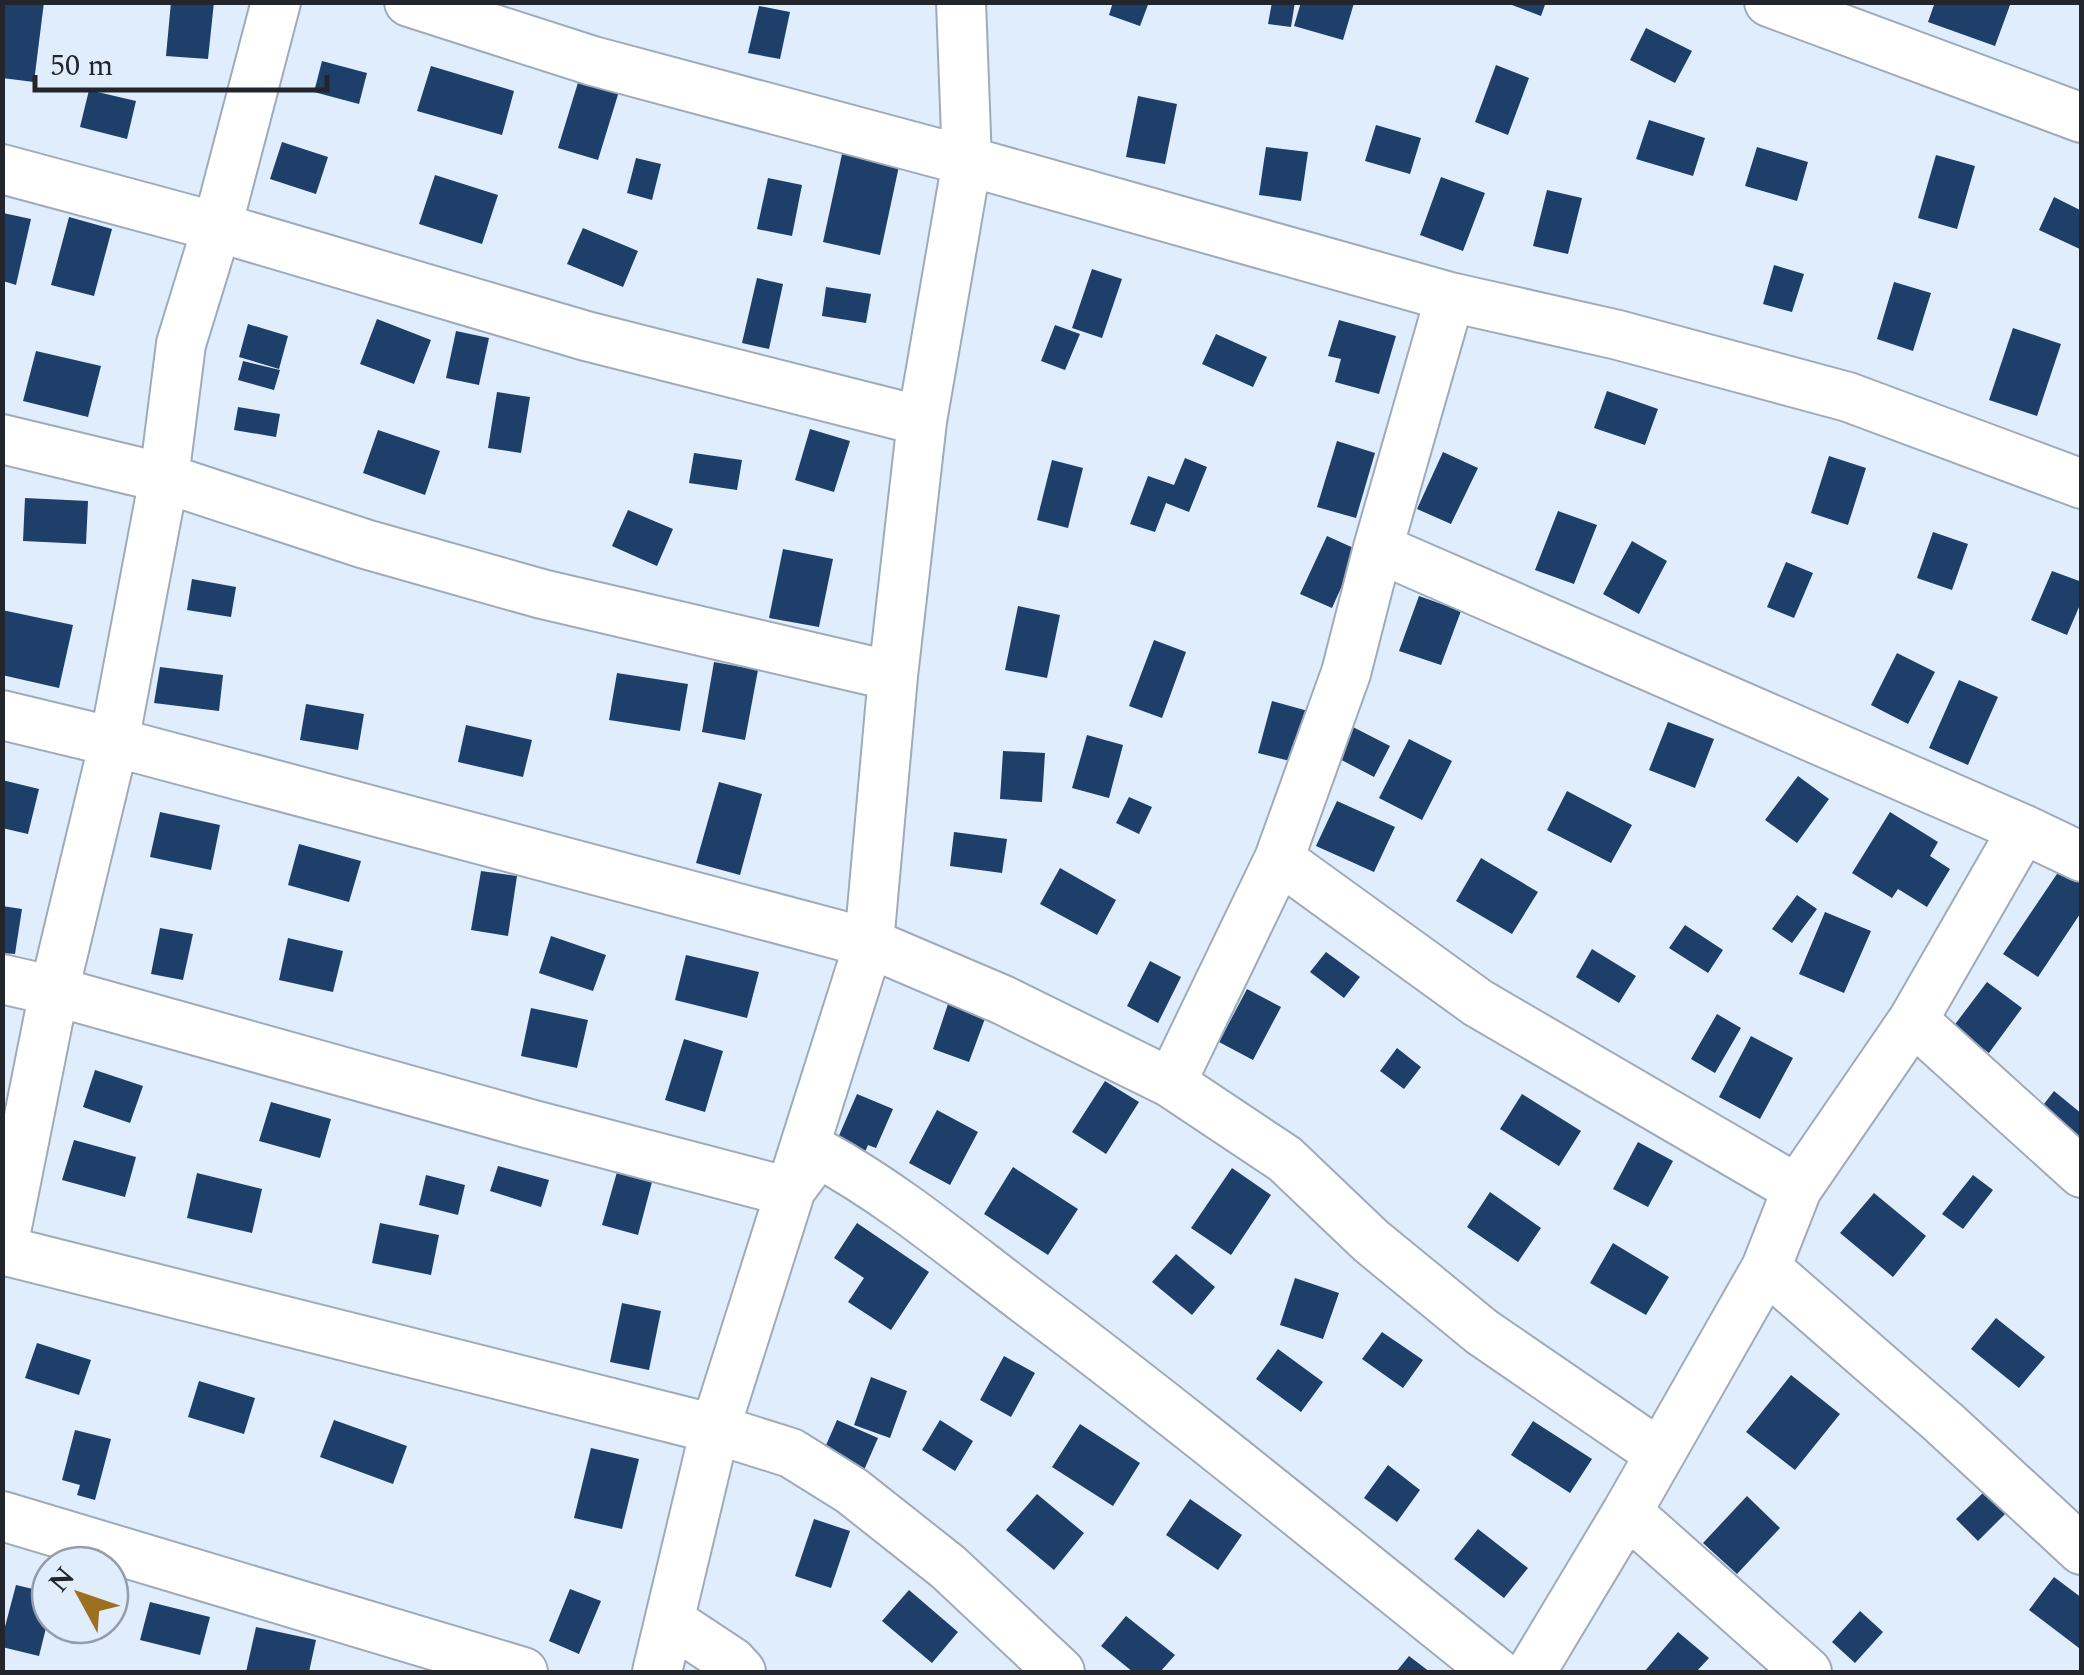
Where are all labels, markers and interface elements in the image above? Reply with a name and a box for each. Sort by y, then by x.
scale bar [35,30,328,92]
text: 50 m [50,43,113,89]
north arrow [30,1545,130,1645]
text: N [38,1557,86,1602]

